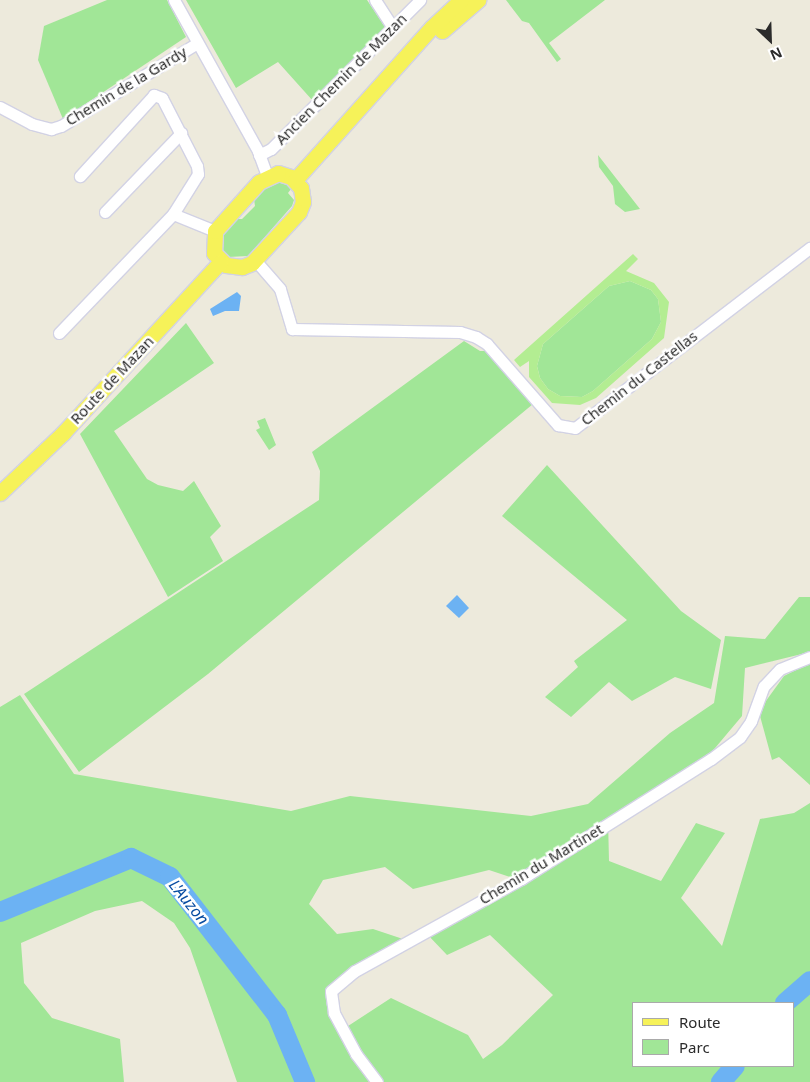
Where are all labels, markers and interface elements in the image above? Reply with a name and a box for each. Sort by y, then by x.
street label: Ancien Chemin de Mazan [272,10,410,148]
north arrow [745,15,795,65]
street label: Chemin de la Gardy [62,43,190,129]
text: N [767,43,785,65]
street label: Chemin du Castellas [577,327,701,429]
street label: Route de Mazan [67,332,157,428]
street label: Chemin du Martinet [476,820,606,908]
water label: L'Auzon [165,876,213,928]
legend [632,1002,795,1067]
text: Route [679,1012,721,1032]
text: Parc [679,1037,710,1057]

